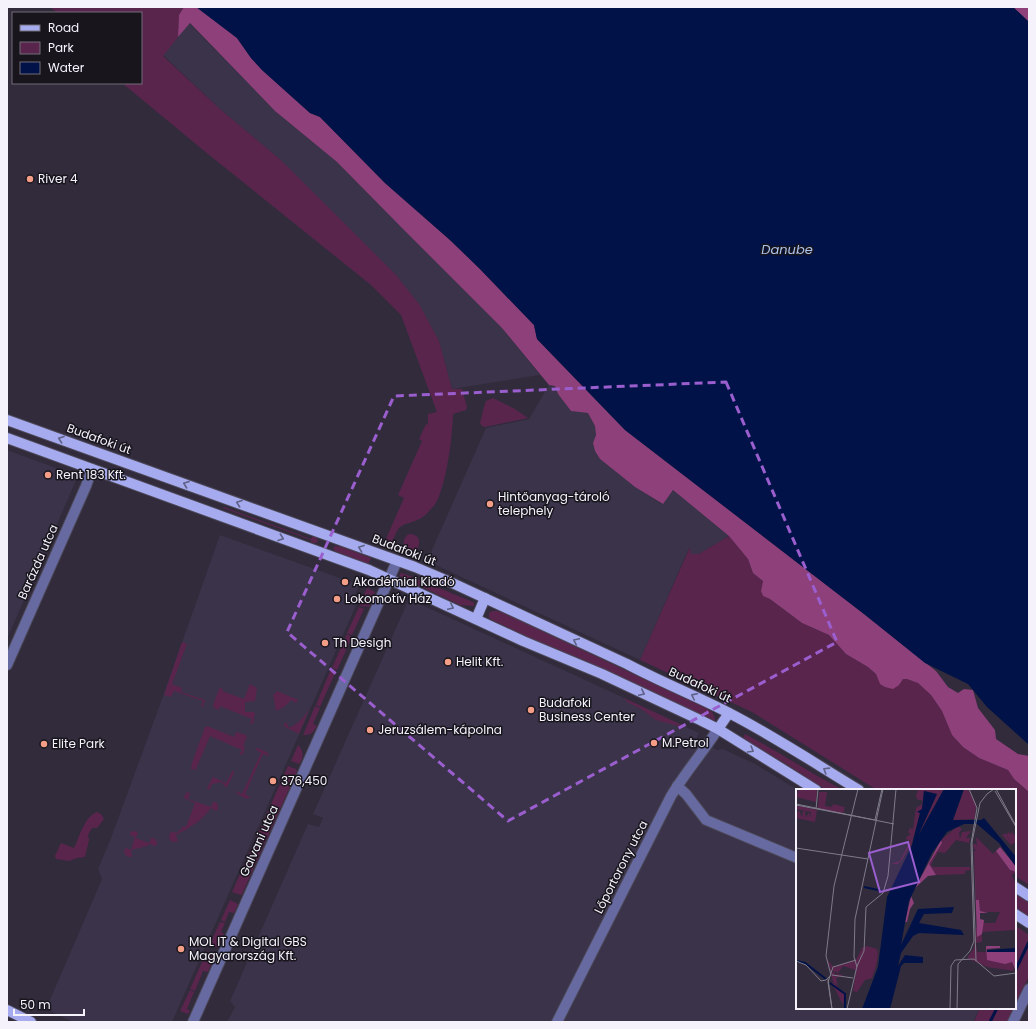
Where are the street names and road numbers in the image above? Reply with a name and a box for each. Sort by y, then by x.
street label: Budafoki út [65,419,134,458]
street label: Barázda utca [13,522,62,602]
street label: Budafoki út [370,530,439,570]
street label: Budafoki út [666,663,734,706]
street label: Galvani utca [235,802,282,879]
street label: Lőportorony utca [590,817,651,916]

